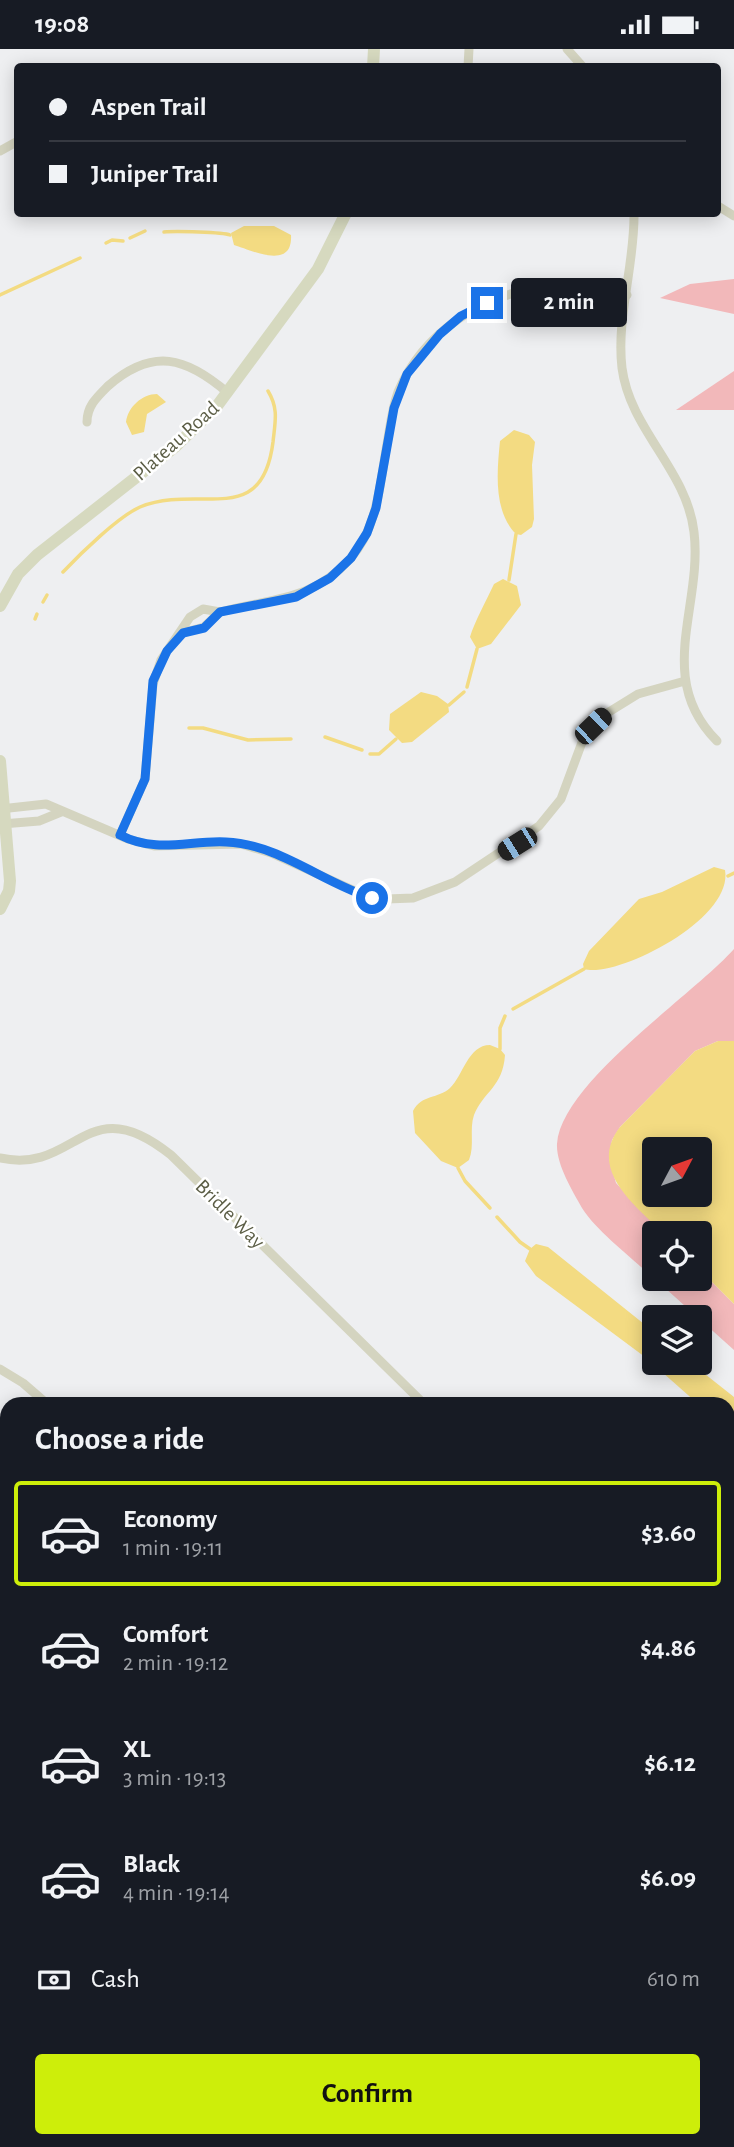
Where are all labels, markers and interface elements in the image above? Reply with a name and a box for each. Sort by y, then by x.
text: 19:08 [35,11,89,37]
text: Aspen Trail [91,94,207,120]
text: Juniper Trail [91,161,219,187]
callout: 2 min [512,279,627,327]
route end [471,287,503,319]
text: 2 min [543,291,595,314]
street label: Plateau Road [129,397,223,485]
car [571,704,616,748]
car [494,824,541,864]
route start [356,882,388,914]
north arrow [642,1137,712,1207]
map controls [642,1137,712,1375]
street label: Bridle Way [191,1175,269,1253]
button: locate [642,1221,712,1291]
button: layers [642,1305,712,1375]
text: Choose a ride [35,1423,204,1455]
icon: car [39,1502,102,1565]
text: Economy [123,1506,217,1532]
text: $3.60 [641,1520,696,1546]
text: 1 min · 19:11 [123,1537,223,1560]
icon: car [39,1617,102,1680]
text: Comfort [123,1621,208,1647]
text: $4.86 [640,1635,696,1661]
text: 2 min · 19:12 [123,1652,228,1675]
icon: car [39,1732,102,1795]
text: XL [123,1736,150,1762]
text: $6.12 [644,1750,696,1776]
text: 3 min · 19:13 [123,1767,226,1790]
icon: car [39,1847,102,1910]
text: Black [123,1851,180,1877]
text: $6.09 [640,1865,696,1891]
text: 4 min · 19:14 [123,1882,230,1905]
icon: cash [35,1961,73,1999]
text: Cash [91,1966,140,1992]
text: 610 m [647,1968,700,1991]
button: Confirm [35,2054,700,2134]

